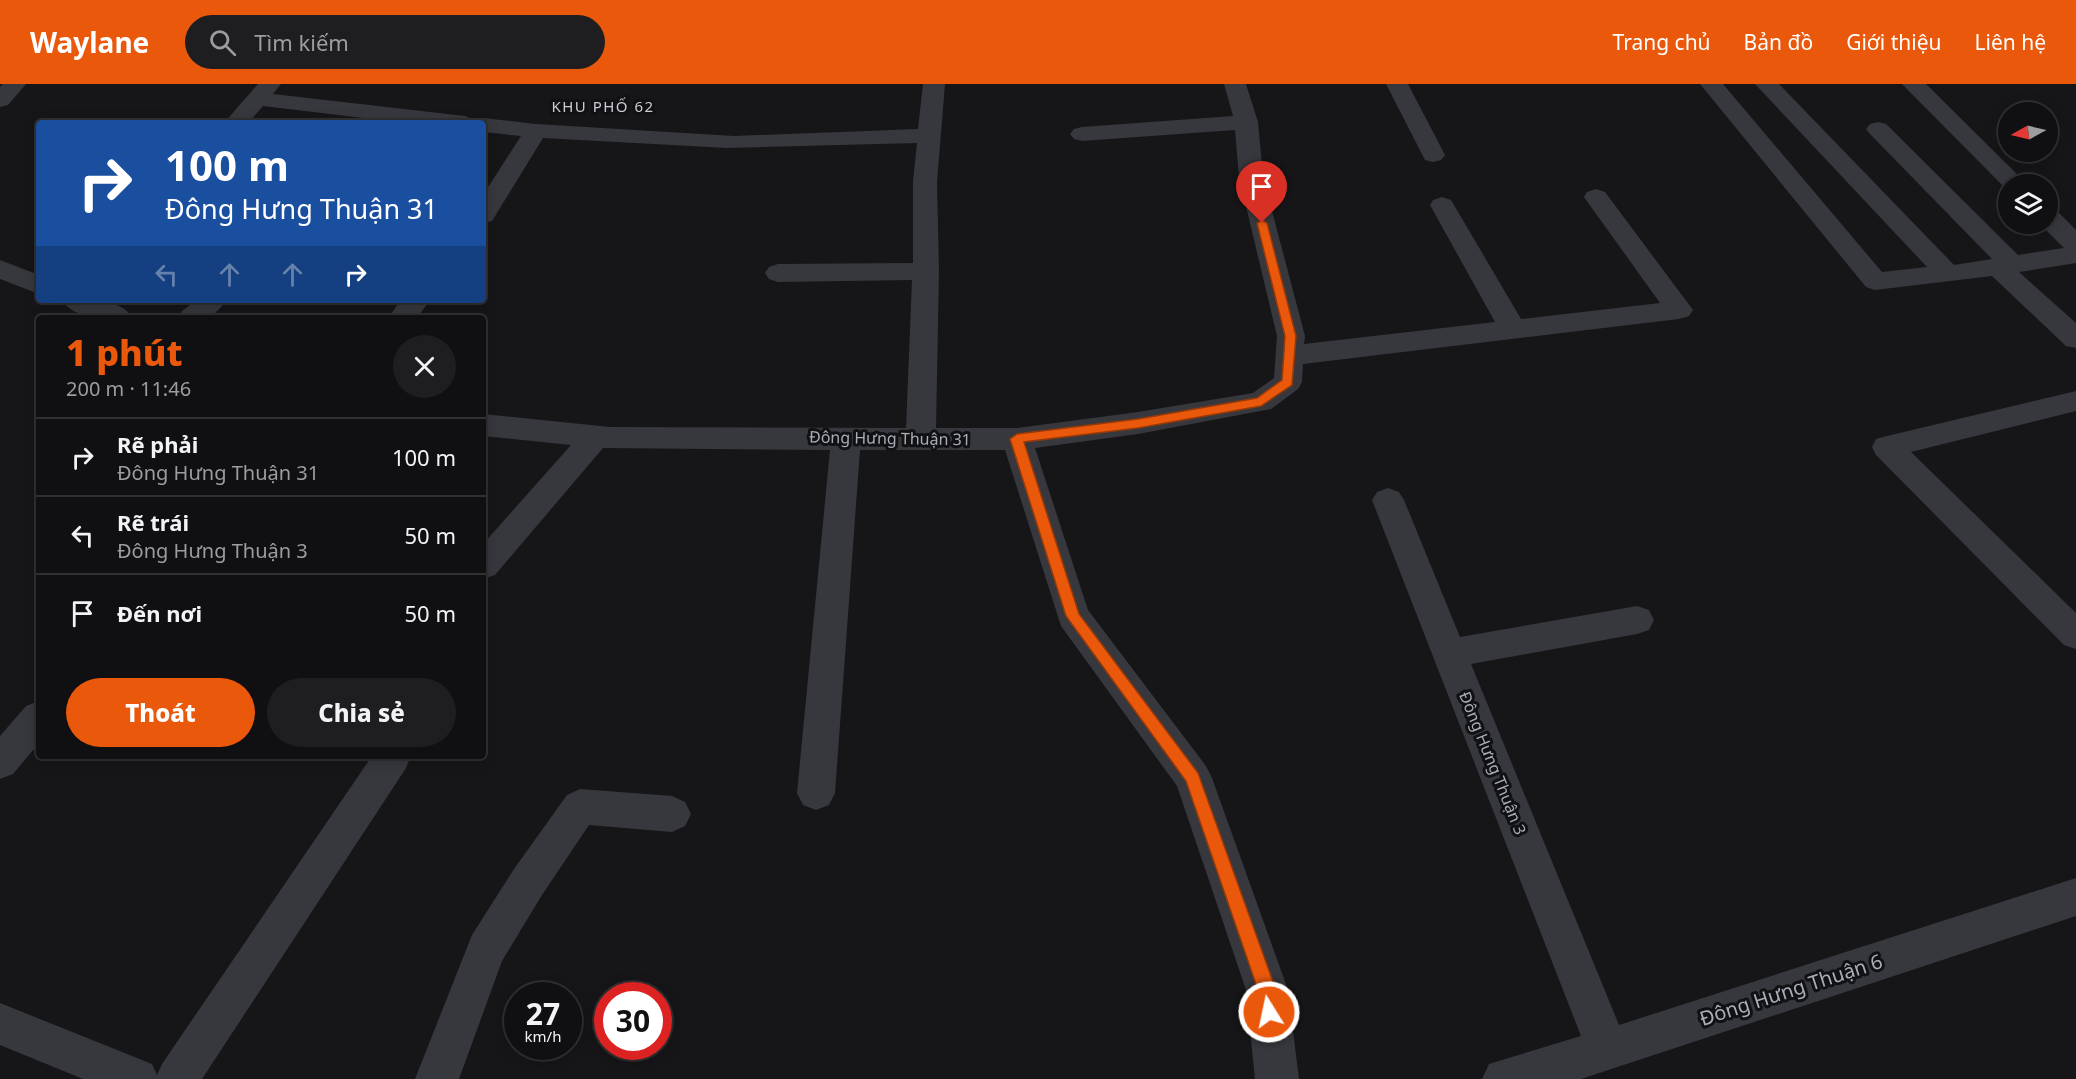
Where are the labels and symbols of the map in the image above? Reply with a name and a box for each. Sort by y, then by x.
district label: KHU PHỐ 62 [551,96,655,116]
north arrow [1998,102,2058,162]
pin [1236,161,1287,223]
street label: Đông Hưng Thuận 31 [809,426,971,450]
street label: Đông Hưng Thuận 3 [1454,688,1532,838]
street label: Đông Hưng Thuận 6 [1696,947,1886,1032]
position arrow [1237,980,1301,1044]
speed limit sign: 30 [594,982,672,1060]

